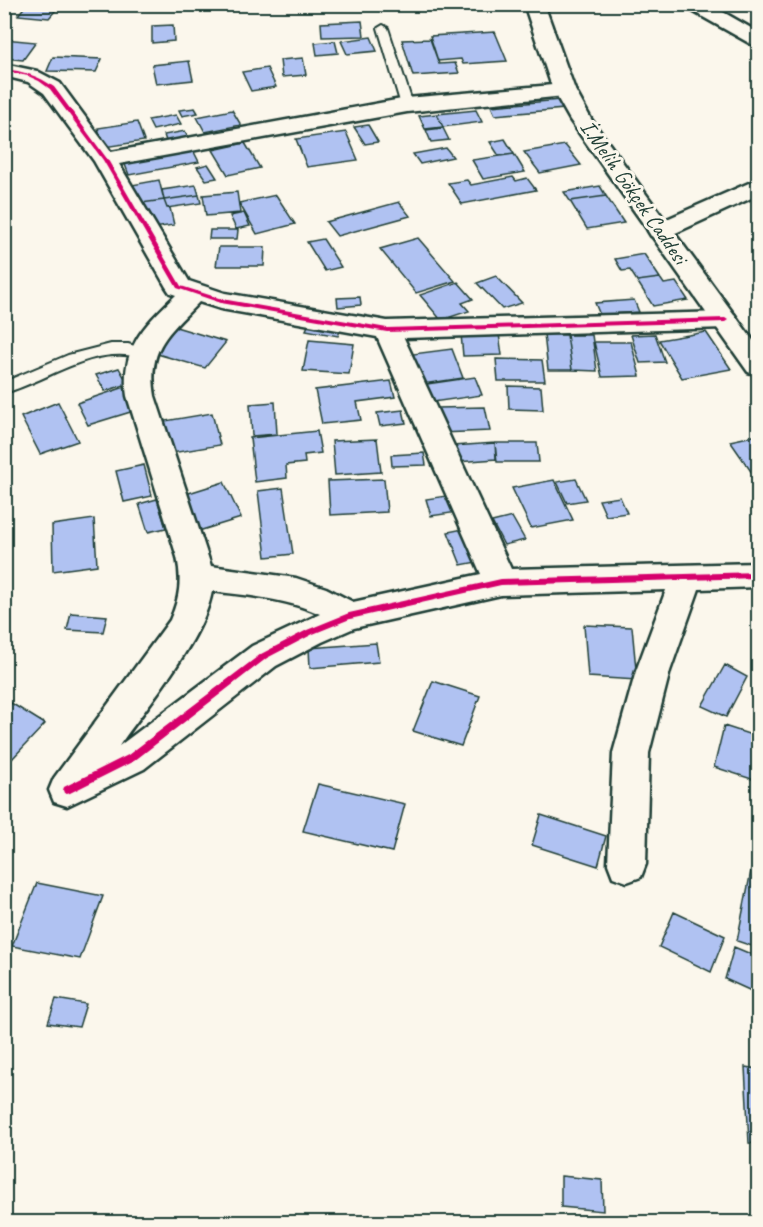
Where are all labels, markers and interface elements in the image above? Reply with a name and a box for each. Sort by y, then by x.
street label: İ.Melih Gökçek Caddesi [574,114,696,272]

